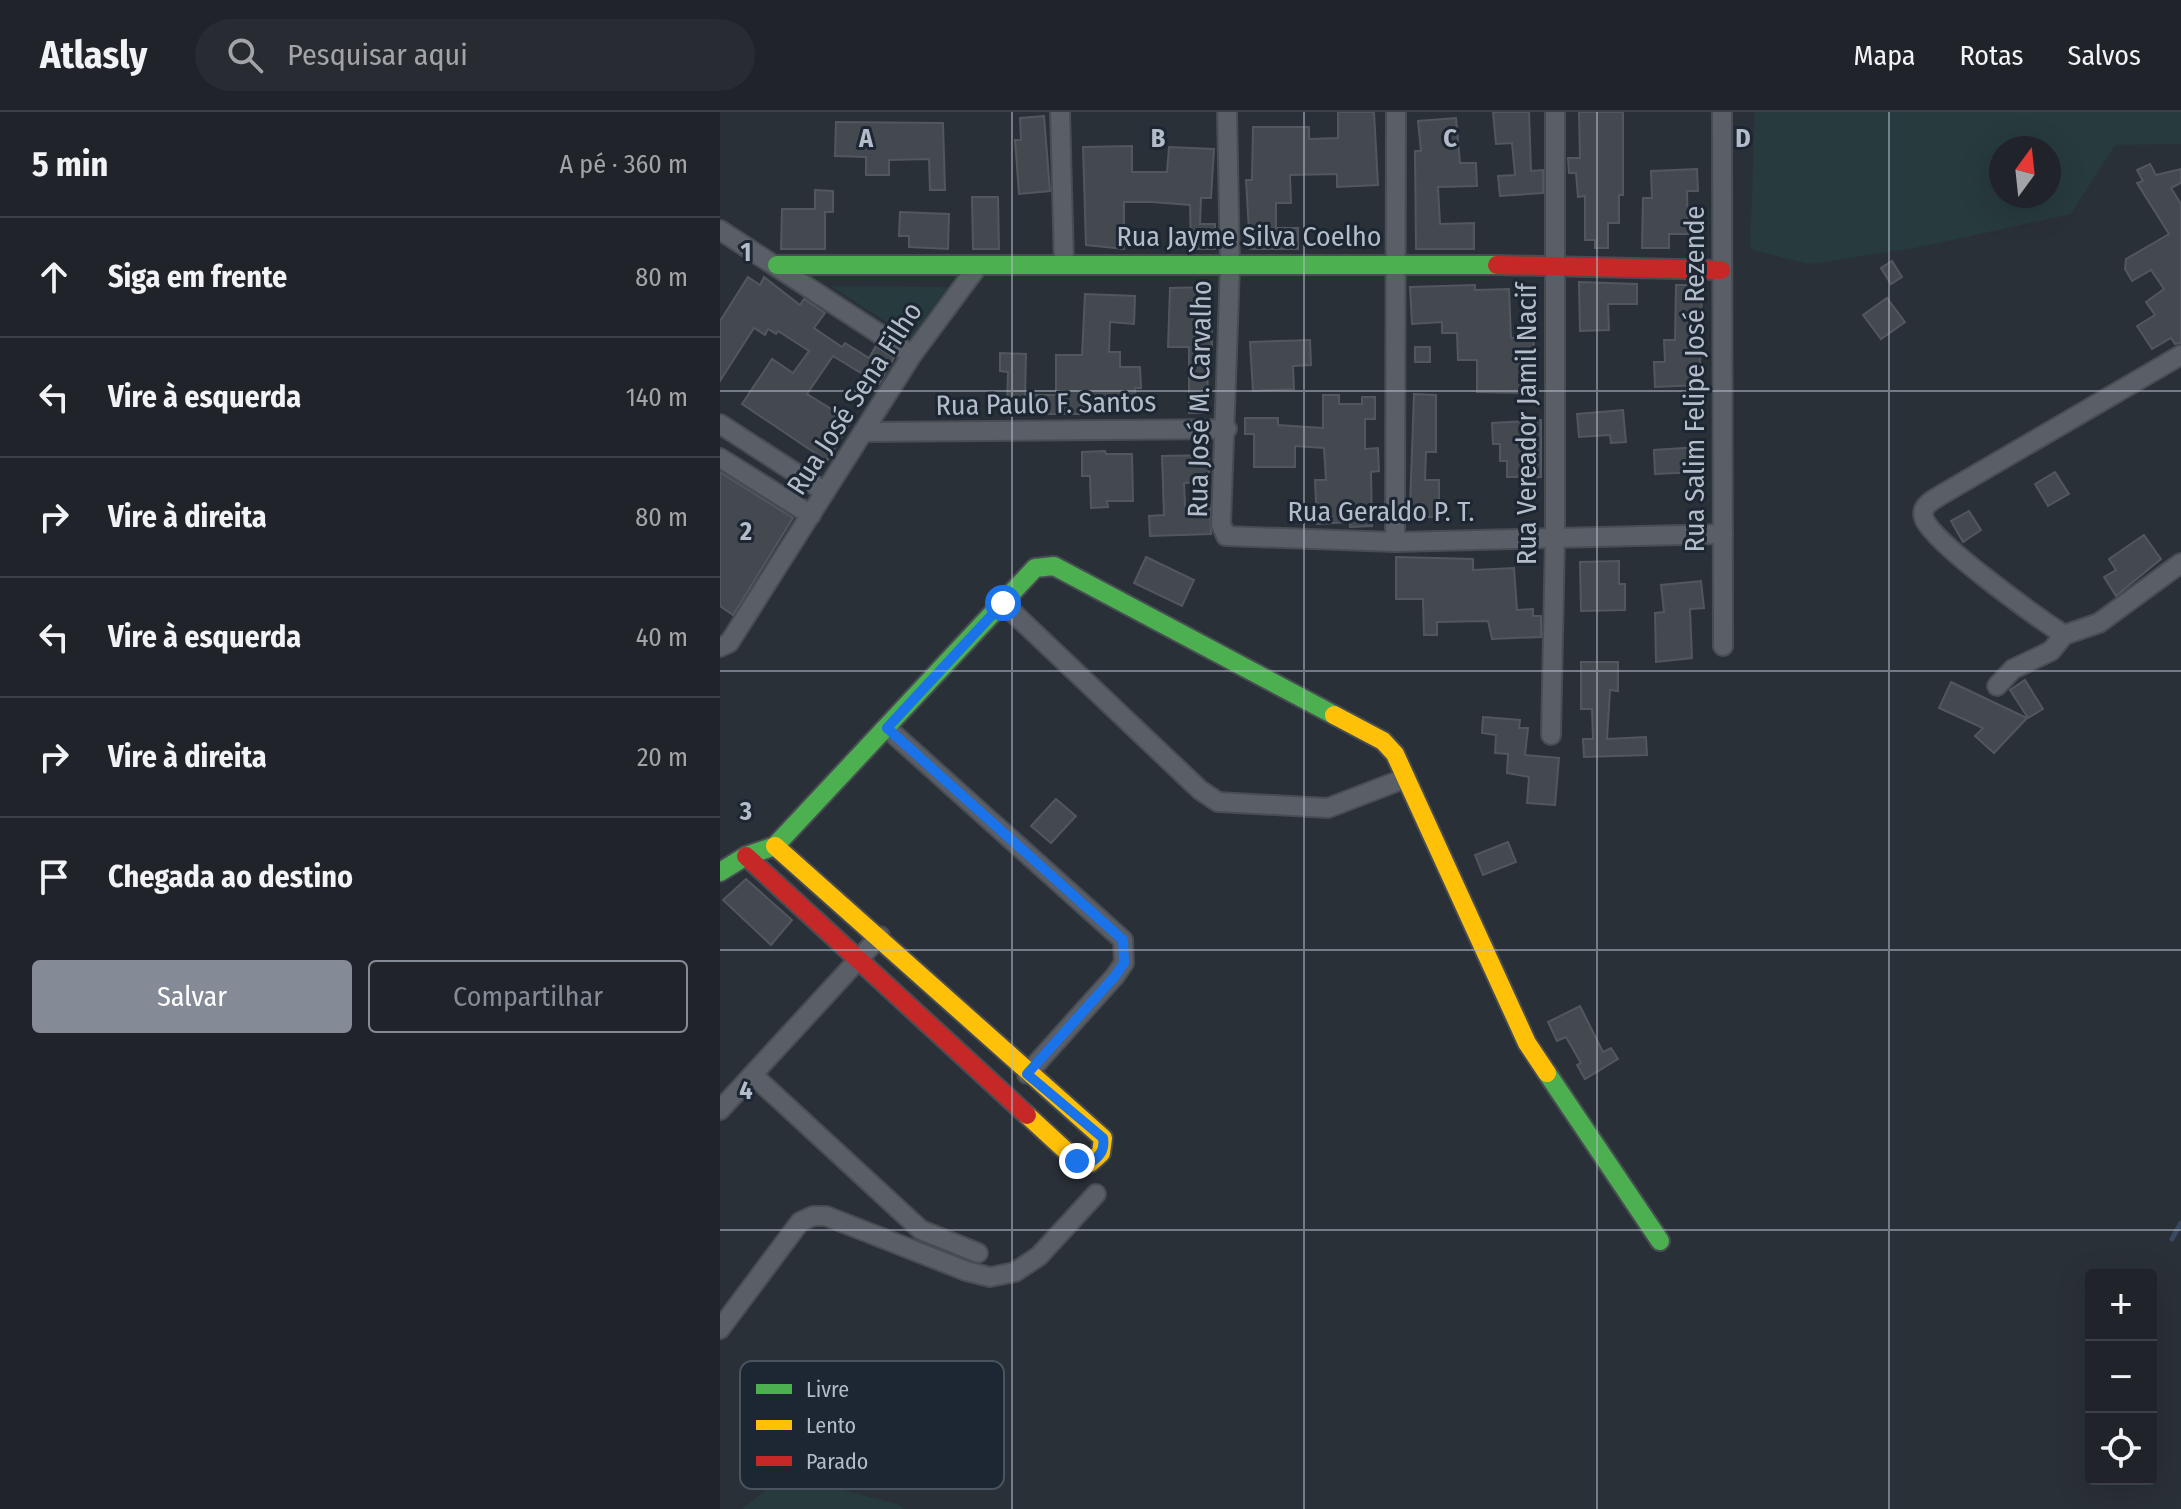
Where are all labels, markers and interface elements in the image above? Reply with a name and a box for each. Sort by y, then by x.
search box [195,19,755,91]
text: Atlasly [40,32,147,78]
icon: search [223,33,267,77]
text: Pesquisar aqui [287,37,468,73]
text: Mapa [1854,39,1916,72]
text: Rotas [1960,39,2024,72]
text: Salvos [2068,39,2141,72]
text: A [858,123,874,154]
text: B [1151,123,1166,154]
text: C [1443,123,1457,154]
text: D [1735,123,1751,154]
north arrow [1989,136,2061,208]
text: 5 min [32,144,108,185]
text: A pé · 360 m [560,149,688,180]
street label: Rua Salim Felipe José Rezende [1678,206,1711,552]
street label: Rua Jayme Silva Coelho [1116,220,1382,253]
text: 1 [741,237,752,268]
icon: ahead [32,255,76,299]
text: Siga em frente [108,259,287,295]
text: 80 m [635,262,688,293]
street label: Rua José M. Carvalho [1181,280,1218,518]
street label: Rua Vereador Jamil Nacif [1510,280,1543,565]
street label: Rua José Sena Filho [780,296,929,501]
icon: left [32,375,76,419]
text: Vire à esquerda [108,379,301,415]
text: 140 m [626,382,688,413]
street label: Rua Paulo F. Santos [935,385,1157,422]
icon: right [32,495,76,539]
street label: Rua Geraldo P. T. [1287,495,1475,528]
text: Vire à direita [108,499,267,535]
text: 80 m [635,502,688,533]
text: 2 [739,516,752,547]
route start [985,585,1021,621]
icon: left [32,615,76,659]
text: Vire à esquerda [108,619,301,655]
text: 40 m [636,622,688,653]
icon: right [32,735,76,779]
text: Vire à direita [108,739,267,775]
text: 20 m [637,742,688,773]
text: 3 [739,796,752,827]
icon: arrive [32,855,76,899]
text: Chegada ao destino [108,859,353,895]
button: Salvar [32,960,352,1033]
button: Compartilhar [368,960,688,1033]
text: 4 [739,1075,753,1106]
route end [1059,1143,1095,1179]
map controls [2085,1269,2157,1485]
button: + [2085,1269,2157,1341]
button: − [2085,1341,2157,1413]
legend [740,1361,1004,1489]
text: Livre [806,1376,849,1403]
text: Lento [806,1412,856,1439]
button: locate [2085,1413,2157,1485]
text: Parado [806,1448,868,1475]

